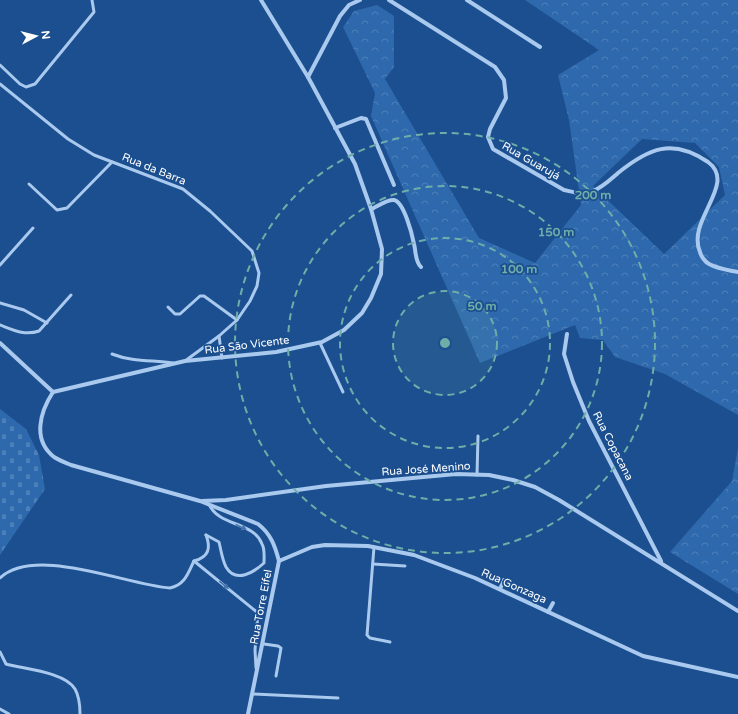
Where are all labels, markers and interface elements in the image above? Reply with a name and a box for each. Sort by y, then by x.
north arrow [16,16,56,56]
text: N [38,30,52,40]
street label: Rua Guarujá [500,139,562,183]
street label: Rua da Barra [120,150,188,188]
text: 200 m [575,188,611,202]
text: 150 m [538,225,574,239]
text: 100 m [501,262,537,276]
text: 50 m [467,299,497,313]
street label: Rua São Vicente [204,333,290,357]
centre of rings [438,336,452,350]
street label: Rua Copacana [590,409,636,483]
street label: Rua José Menino [381,459,471,479]
one-way arrow [236,524,247,530]
street label: Rua Gonzaga [479,566,549,606]
street label: Rua Torre Eifel [247,568,275,646]
one-way arrow [219,581,229,590]

